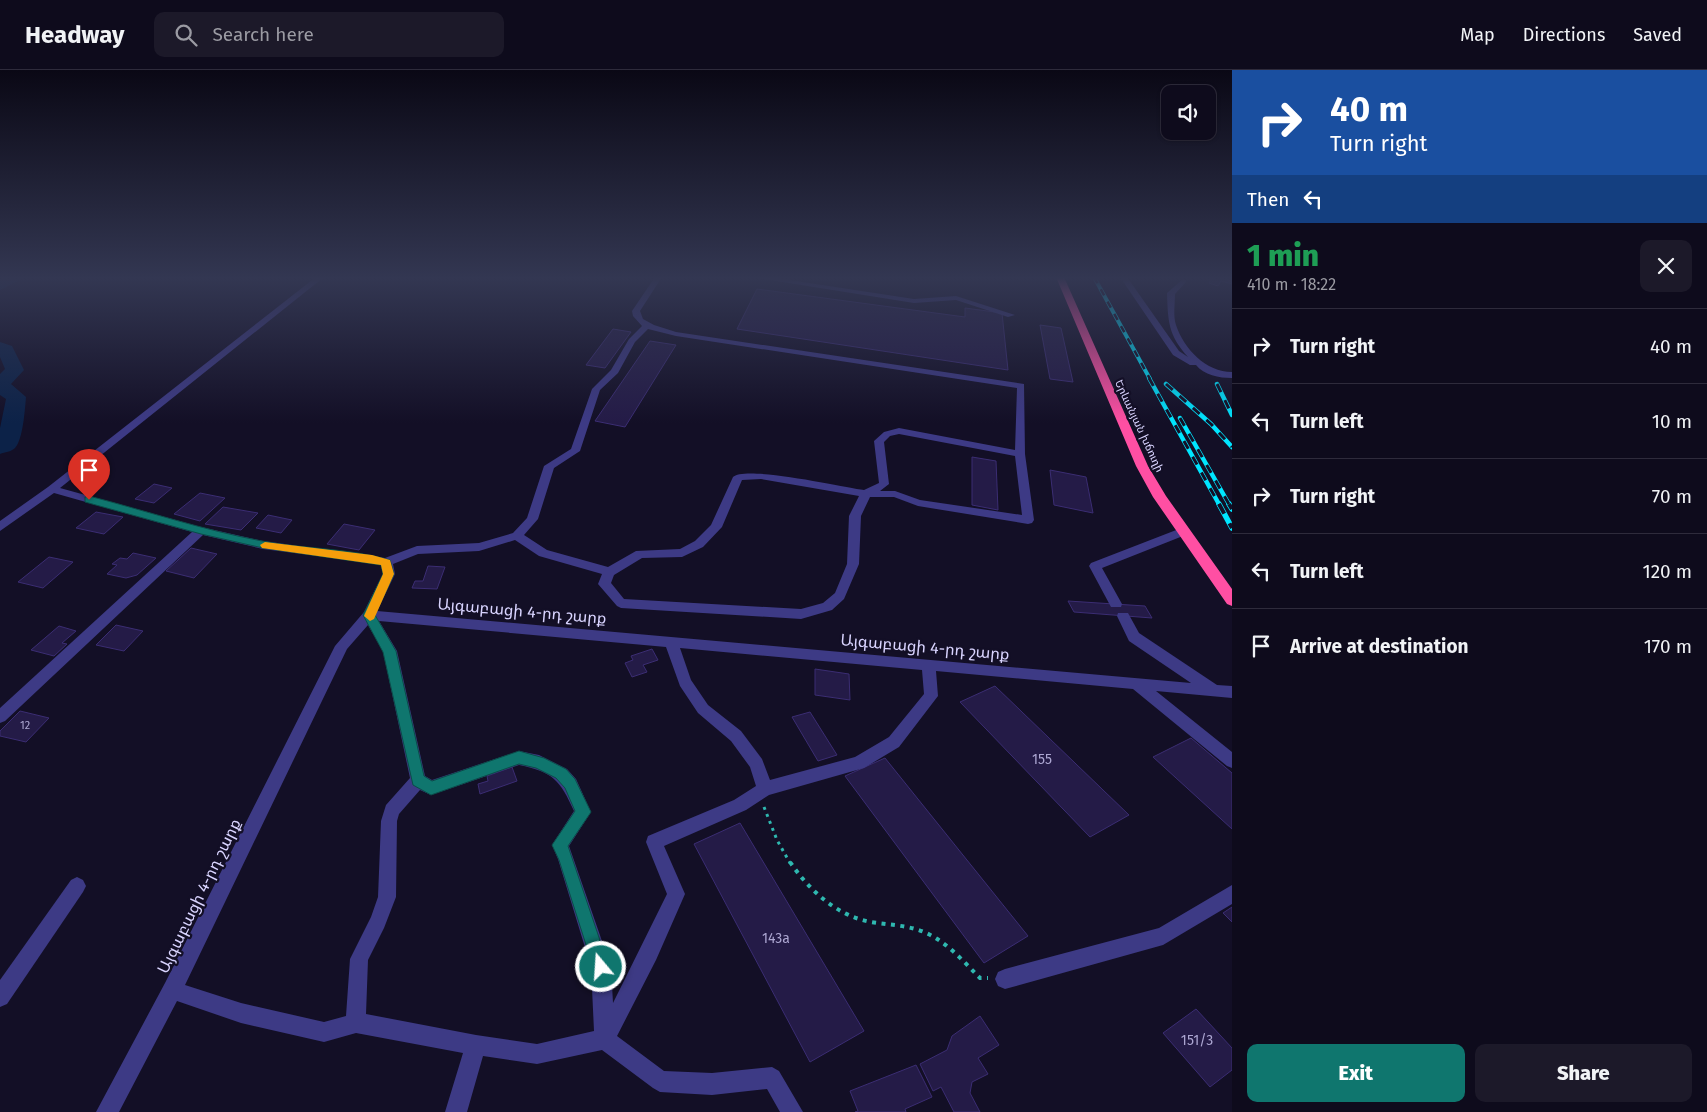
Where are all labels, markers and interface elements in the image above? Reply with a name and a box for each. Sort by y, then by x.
search box [154,12,504,57]
text: Headway [25,21,124,49]
icon: search [172,21,200,49]
text: Search here [212,23,314,46]
text: Map [1460,24,1495,46]
text: Directions [1523,24,1605,46]
text: Saved [1633,24,1682,46]
map controls [1161,85,1216,140]
button: sound [1161,85,1216,140]
text: 40 m [1330,88,1408,130]
icon: right [1247,90,1312,155]
text: Turn right [1330,130,1427,157]
icon: left [1299,185,1327,213]
text: Then [1247,188,1289,211]
text: 1 min [1247,238,1319,274]
button: close [1640,240,1692,292]
text: 410 m · 18:22 [1247,275,1336,294]
icon: right [1247,332,1275,360]
text: Turn right [1290,335,1375,358]
text: 40 m [1650,335,1692,358]
street label: Երևանյան խճուղի [1112,378,1166,474]
icon: left [1247,407,1275,435]
text: Turn left [1290,410,1364,433]
text: 10 m [1652,410,1692,433]
pin [68,449,110,500]
icon: arrive [75,456,103,484]
icon: right [1247,482,1275,510]
text: Turn right [1290,485,1375,508]
text: 70 m [1652,485,1692,508]
icon: left [1247,557,1275,585]
text: Turn left [1290,560,1364,583]
text: 120 m [1642,560,1692,583]
street label: Այգաբացի 4-րդ շարք [437,594,607,628]
street label: Այգաբացի 4-րդ շարք [840,630,1010,664]
icon: arrive [1247,632,1275,660]
text: Arrive at destination [1290,635,1469,658]
text: 170 m [1644,635,1692,658]
house number: 12 [20,719,30,732]
house number: 155 [1032,751,1052,768]
street label: Այգաբացի 4-րդ շարք [153,816,245,976]
house number: 143a [762,930,790,947]
position arrow [574,940,626,992]
house number: 151/3 [1181,1032,1213,1049]
button: Exit [1247,1044,1465,1102]
button: Share [1475,1044,1692,1102]

